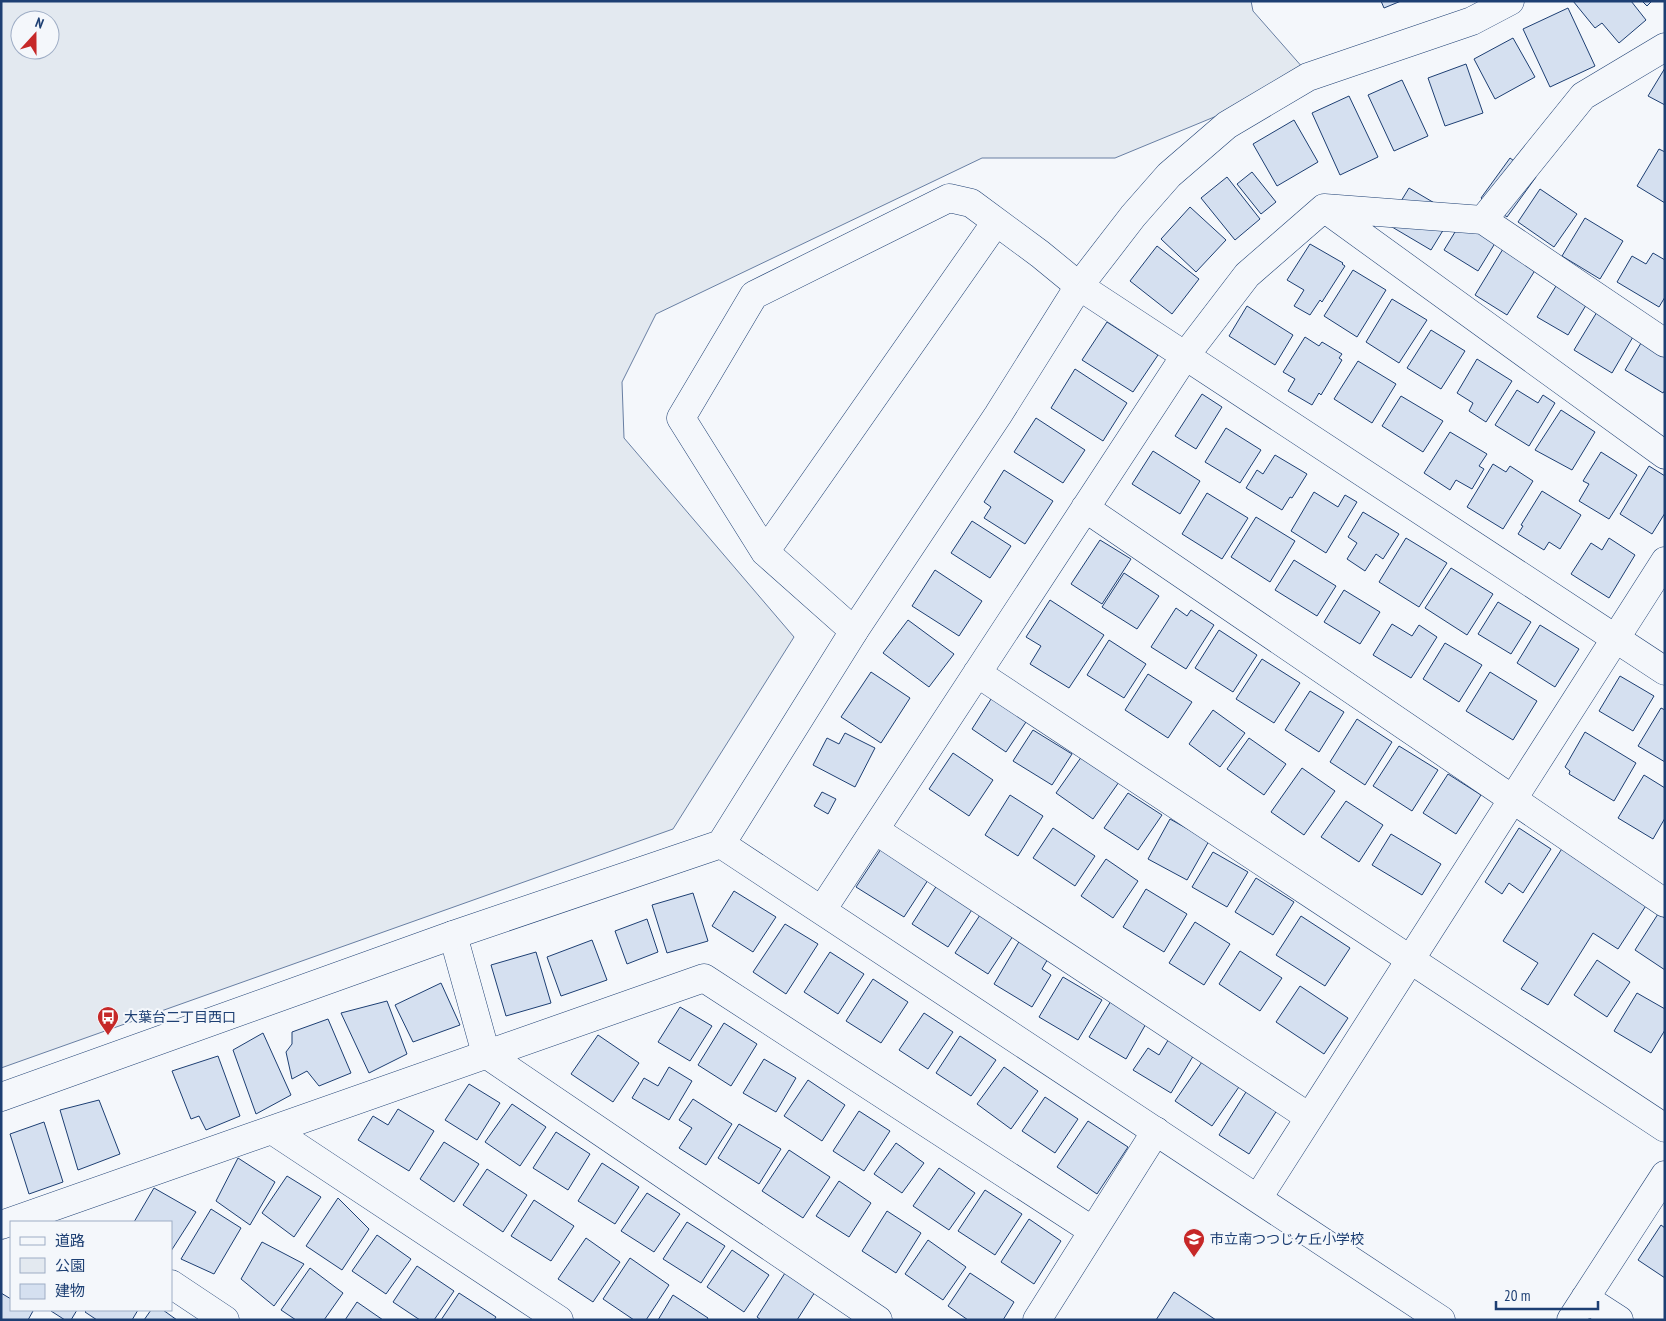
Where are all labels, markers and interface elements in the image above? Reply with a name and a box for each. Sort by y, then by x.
north arrow [10,10,60,60]
text: N [33,13,46,33]
bus stop icon: 大葉台二丁目西口 [96,1005,120,1036]
place label: 大葉台二丁目西口 [124,1008,236,1026]
legend [10,1221,172,1311]
school or university icon: 市立南つつじケ丘小学校 [1182,1227,1206,1258]
place label: 市立南つつじケ丘小学校 [1210,1230,1364,1248]
text: 道路 [55,1231,85,1250]
text: 公園 [55,1256,85,1275]
scale bar [1496,1278,1598,1310]
text: 建物 [55,1281,85,1300]
text: 20 m [1504,1286,1530,1305]

